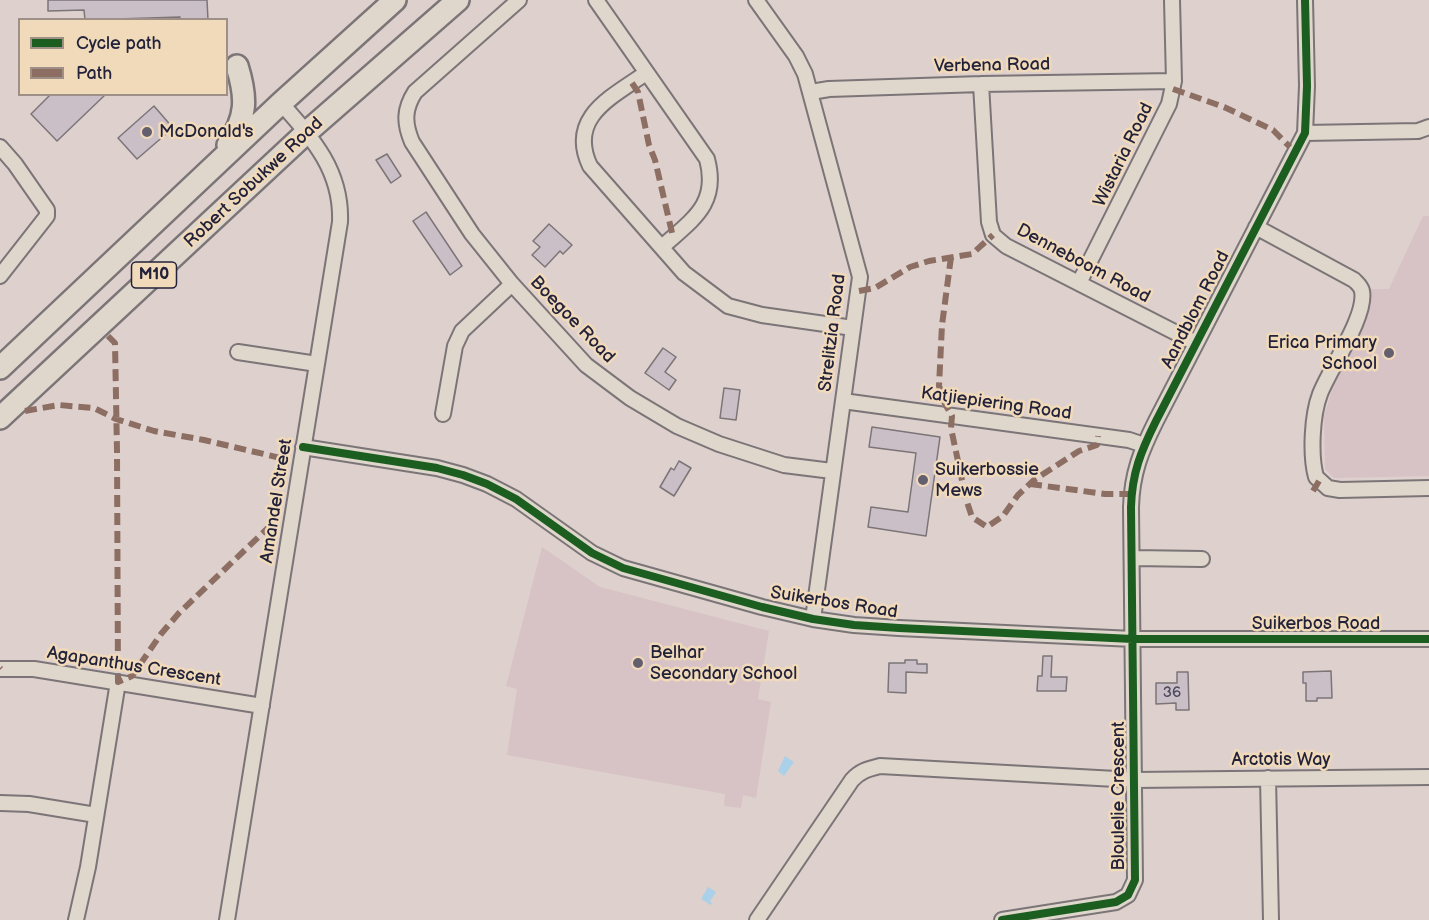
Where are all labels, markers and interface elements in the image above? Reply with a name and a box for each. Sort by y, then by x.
legend [18,18,228,96]
text: Cycle path [76,33,162,54]
street label: Verbena Road [934,54,1050,78]
text: Path [76,63,112,84]
street label: Wistaria Road [1089,99,1159,211]
street label: Robert Sobukwe Road [180,113,328,253]
place label: McDonald's [159,121,253,143]
marker: McDonald's [140,125,154,139]
street label: Denneboom Road [1012,220,1154,308]
street label: Aandblom Road [1157,248,1235,372]
road number: M10 [132,262,176,288]
street label: Boegoe Road [525,272,619,368]
street label: Strelitzia Road [815,273,851,393]
place label: Erica Primary School [1267,332,1377,374]
marker: Erica Primary School [1382,346,1396,360]
street label: Katjiepiering Road [919,383,1073,425]
street label: Amandel Street [257,437,297,565]
place label: Suikerbossie Mews [935,459,1039,502]
marker: Suikerbossie Mews [916,473,930,487]
street label: Suikerbos Road [769,582,899,624]
street label: Suikerbos Road [1252,613,1380,635]
place label: Belhar Secondary School [650,642,797,684]
street label: Agapanthus Crescent [46,643,222,691]
marker: Belhar Secondary School [631,656,645,670]
house number: 36 [1163,684,1181,702]
street label: Bloulelie Crescent [1108,721,1130,871]
street label: Arctotis Way [1232,749,1330,771]

